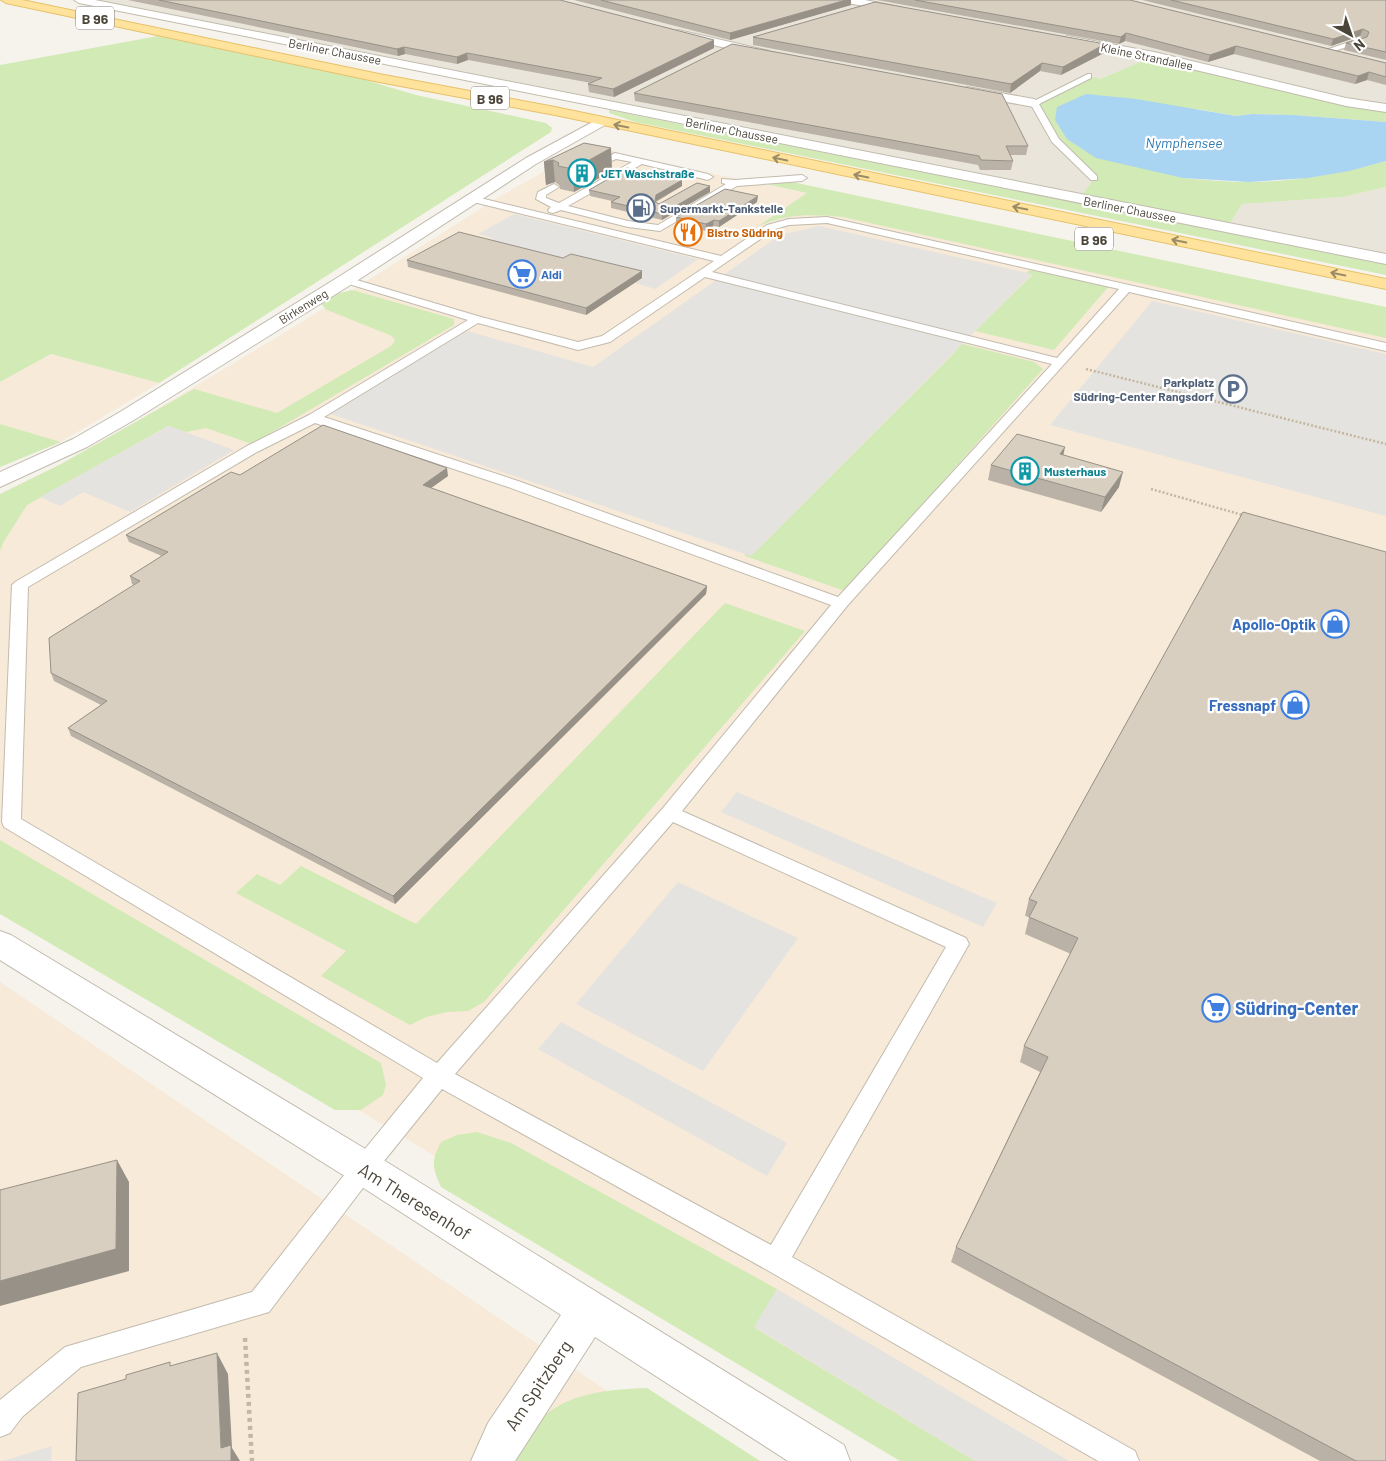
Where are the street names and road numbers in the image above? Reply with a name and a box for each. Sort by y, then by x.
road number: B 96 [76,7,114,30]
street label: Berliner Chaussee [287,35,383,67]
street label: Kleine Strandallee [1100,39,1194,73]
road number: B 96 [471,86,509,110]
street label: Berliner Chaussee [684,114,780,146]
street label: Berliner Chaussee [1082,193,1178,225]
road number: B 96 [1075,228,1113,250]
street label: Birkenweg [276,286,330,326]
street label: Am Theresenhof [355,1158,475,1244]
street label: Am Spitzberg [500,1336,576,1434]

